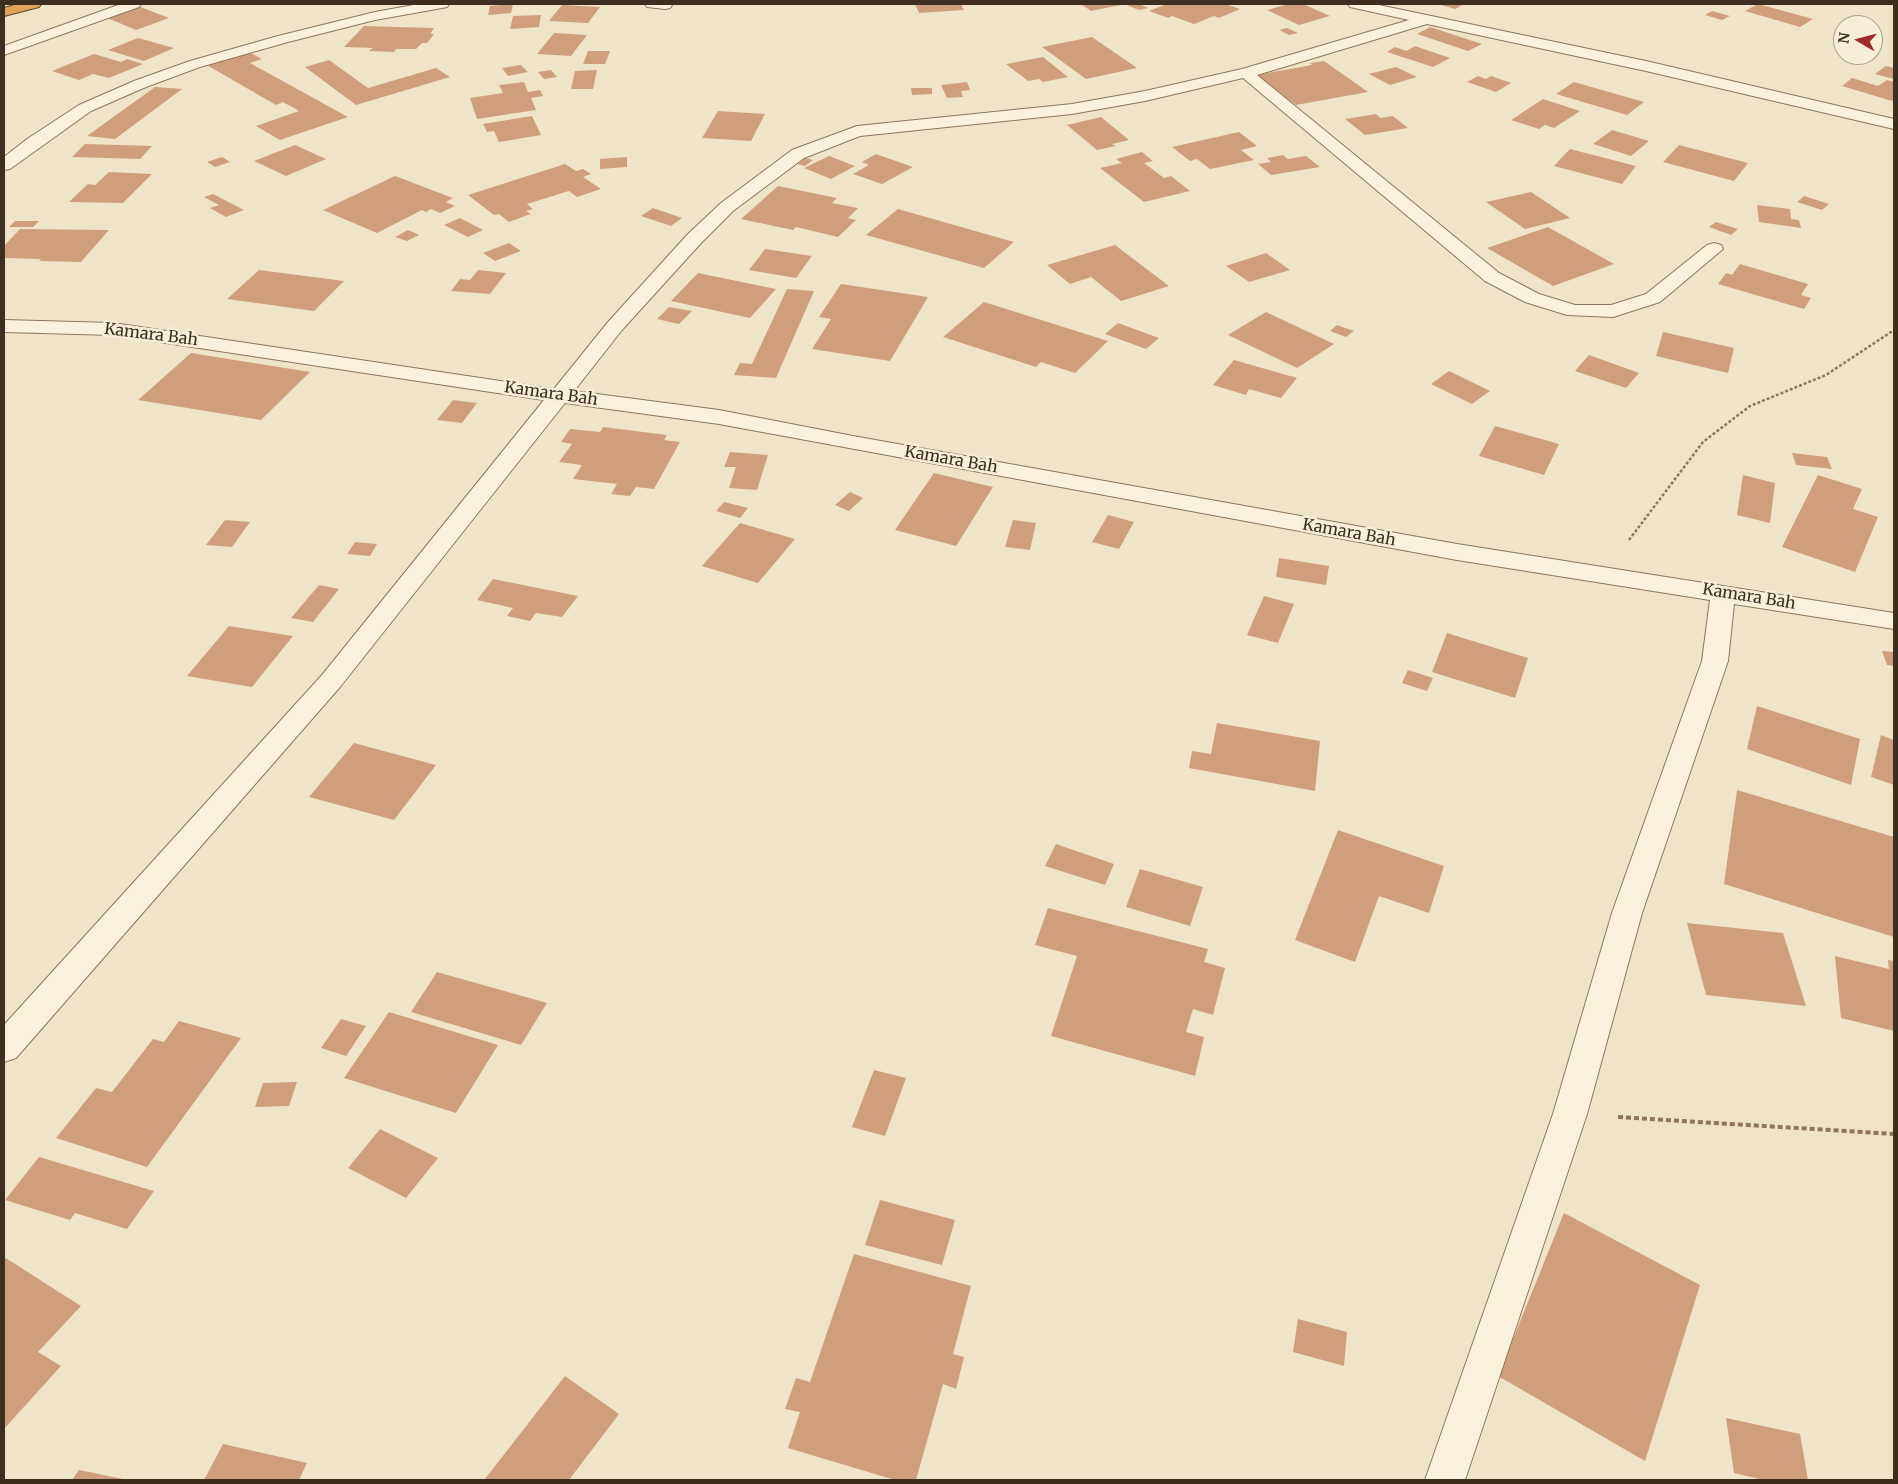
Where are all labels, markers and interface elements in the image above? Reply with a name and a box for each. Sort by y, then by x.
north arrow [1833,15,1883,65]
text: N [1834,31,1854,45]
street label: Kamara Bah [103,320,199,350]
street label: Kamara Bah [503,378,599,410]
street label: Kamara Bah [903,442,999,478]
street label: Kamara Bah [1301,515,1397,551]
street label: Kamara Bah [1701,580,1797,614]

